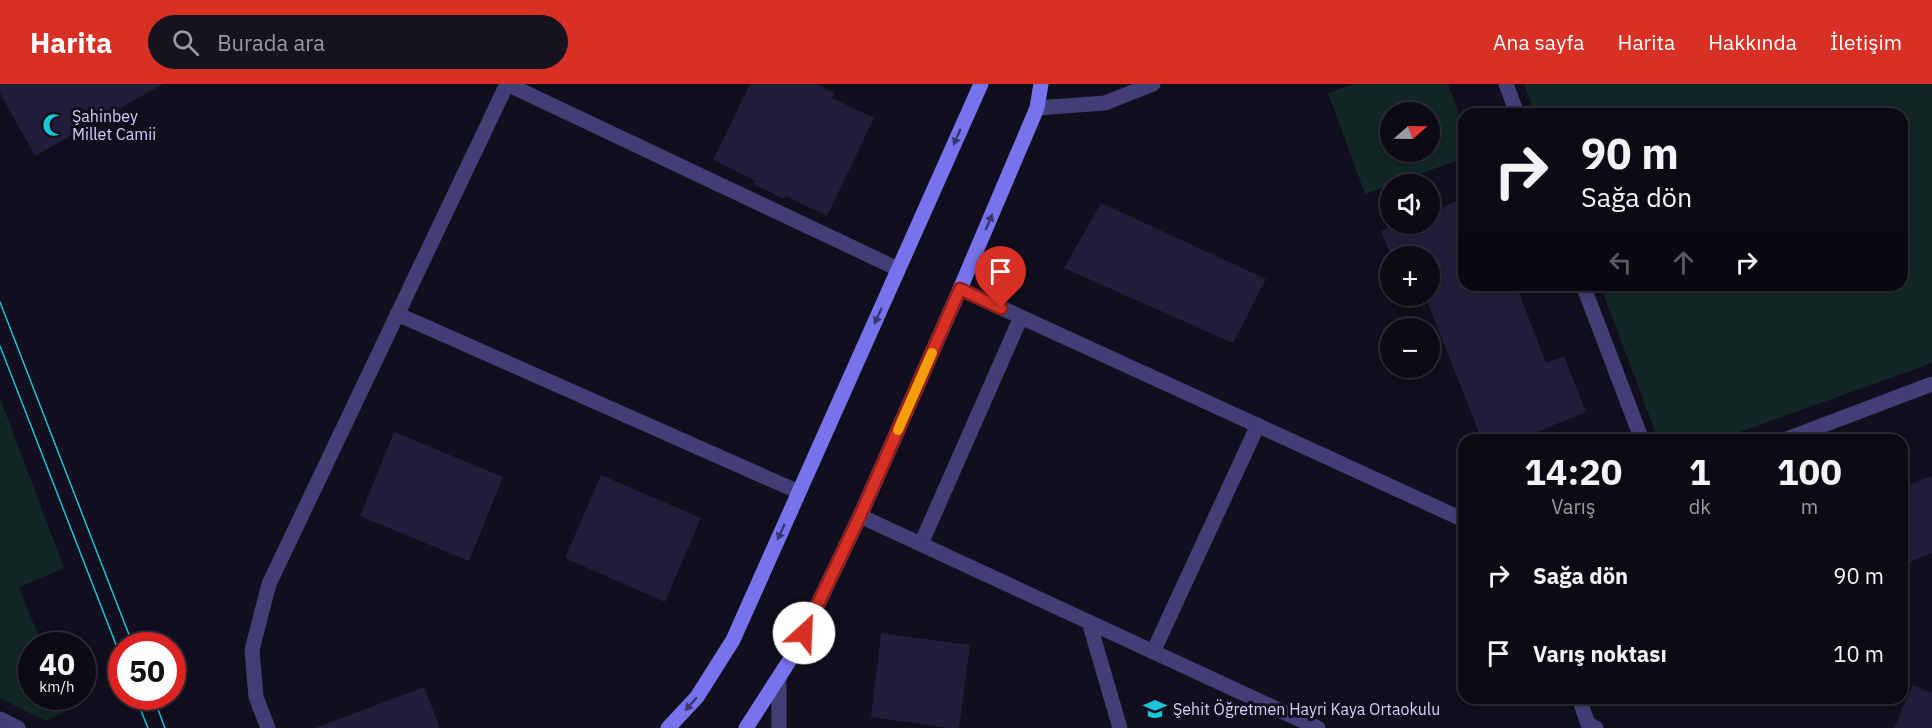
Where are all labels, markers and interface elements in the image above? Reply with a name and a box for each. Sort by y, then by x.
search box [148,15,568,69]
text: Harita [30,24,112,61]
icon: search [169,26,202,59]
text: Burada ara [217,28,325,57]
text: Ana sayfa [1493,28,1585,56]
text: Harita [1618,28,1675,56]
text: Hakkında [1708,28,1797,56]
text: İletişim [1830,28,1902,56]
north arrow [1380,102,1440,162]
map controls [1380,102,1440,378]
place label: Şahinbey Millet Camii [72,106,156,144]
mosque icon: Şahinbey Millet Camii [41,112,67,138]
text: 90 m [1581,126,1679,181]
one-way arrow [952,129,962,147]
icon: right [1482,132,1560,210]
button: sound [1380,174,1440,234]
text: Sağa dön [1581,179,1692,214]
one-way arrow [984,212,994,230]
pin [975,246,1026,308]
button: + [1380,246,1440,306]
icon: left [1604,246,1637,279]
icon: ahead [1667,246,1700,279]
icon: right [1730,246,1763,279]
icon: arrive [984,255,1017,288]
one-way arrow [873,307,882,324]
button: − [1380,318,1440,378]
text: 14:20 [1524,448,1622,495]
text: 1 [1689,448,1711,495]
text: 100 [1777,448,1842,495]
text: Varış [1551,493,1596,520]
text: dk [1689,493,1711,520]
text: m [1801,493,1818,520]
one-way arrow [776,523,785,541]
icon: right [1482,559,1515,592]
text: Sağa dön [1533,561,1628,590]
text: 90 m [1833,561,1884,590]
position arrow [772,601,836,665]
speed limit sign: 50 [108,632,186,710]
icon: arrive [1482,637,1515,670]
text: Varış noktası [1533,639,1667,668]
text: 10 m [1833,639,1884,668]
text: 40 [39,644,75,683]
text: km/h [39,677,75,696]
one-way arrow [685,696,698,711]
school or university icon: Şehit Öğretmen Hayri Kaya Ortaokulu [1142,696,1168,722]
place label: Şehit Öğretmen Hayri Kaya Ortaokulu [1173,699,1440,719]

